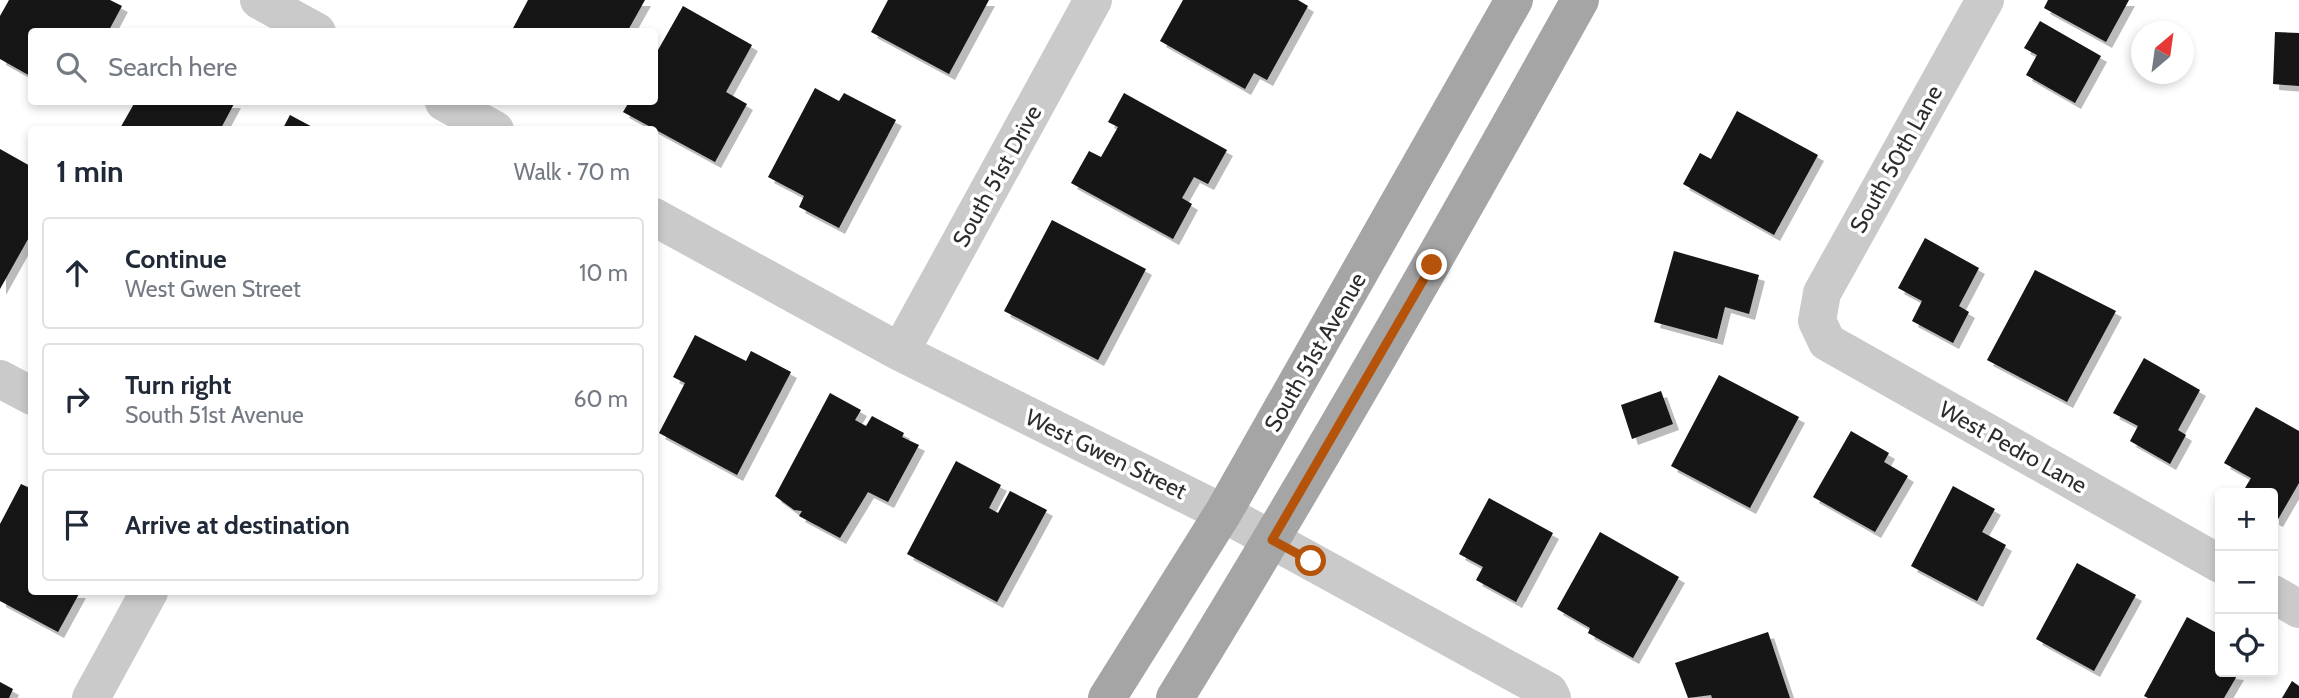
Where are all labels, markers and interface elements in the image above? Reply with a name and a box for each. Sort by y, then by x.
north arrow [2131,21,2194,84]
search box [28,28,658,105]
icon: search [52,48,90,86]
text: Search here [108,51,237,83]
street label: South 50th Lane [1844,80,1948,238]
street label: South 51st Drive [947,100,1048,252]
text: 1 min [56,153,124,190]
text: Walk · 70 m [514,158,630,186]
text: Continue [125,243,227,275]
route end [1416,249,1447,280]
icon: ahead [58,254,96,292]
text: 10 m [579,259,628,287]
street label: South 51st Avenue [1258,267,1372,436]
text: West Gwen Street [125,275,301,303]
text: Turn right [125,369,231,401]
icon: right [58,380,96,418]
text: 60 m [574,385,628,413]
street label: West Pedro Lane [1934,395,2092,499]
text: South 51st Avenue [125,401,304,429]
street label: West Gwen Street [1021,403,1191,505]
map controls [2215,488,2278,677]
button: + [2215,488,2278,551]
icon: arrive [58,506,96,544]
text: Arrive at destination [125,509,350,541]
route start [1295,545,1326,576]
button: − [2215,551,2278,614]
button: locate [2215,614,2278,677]

